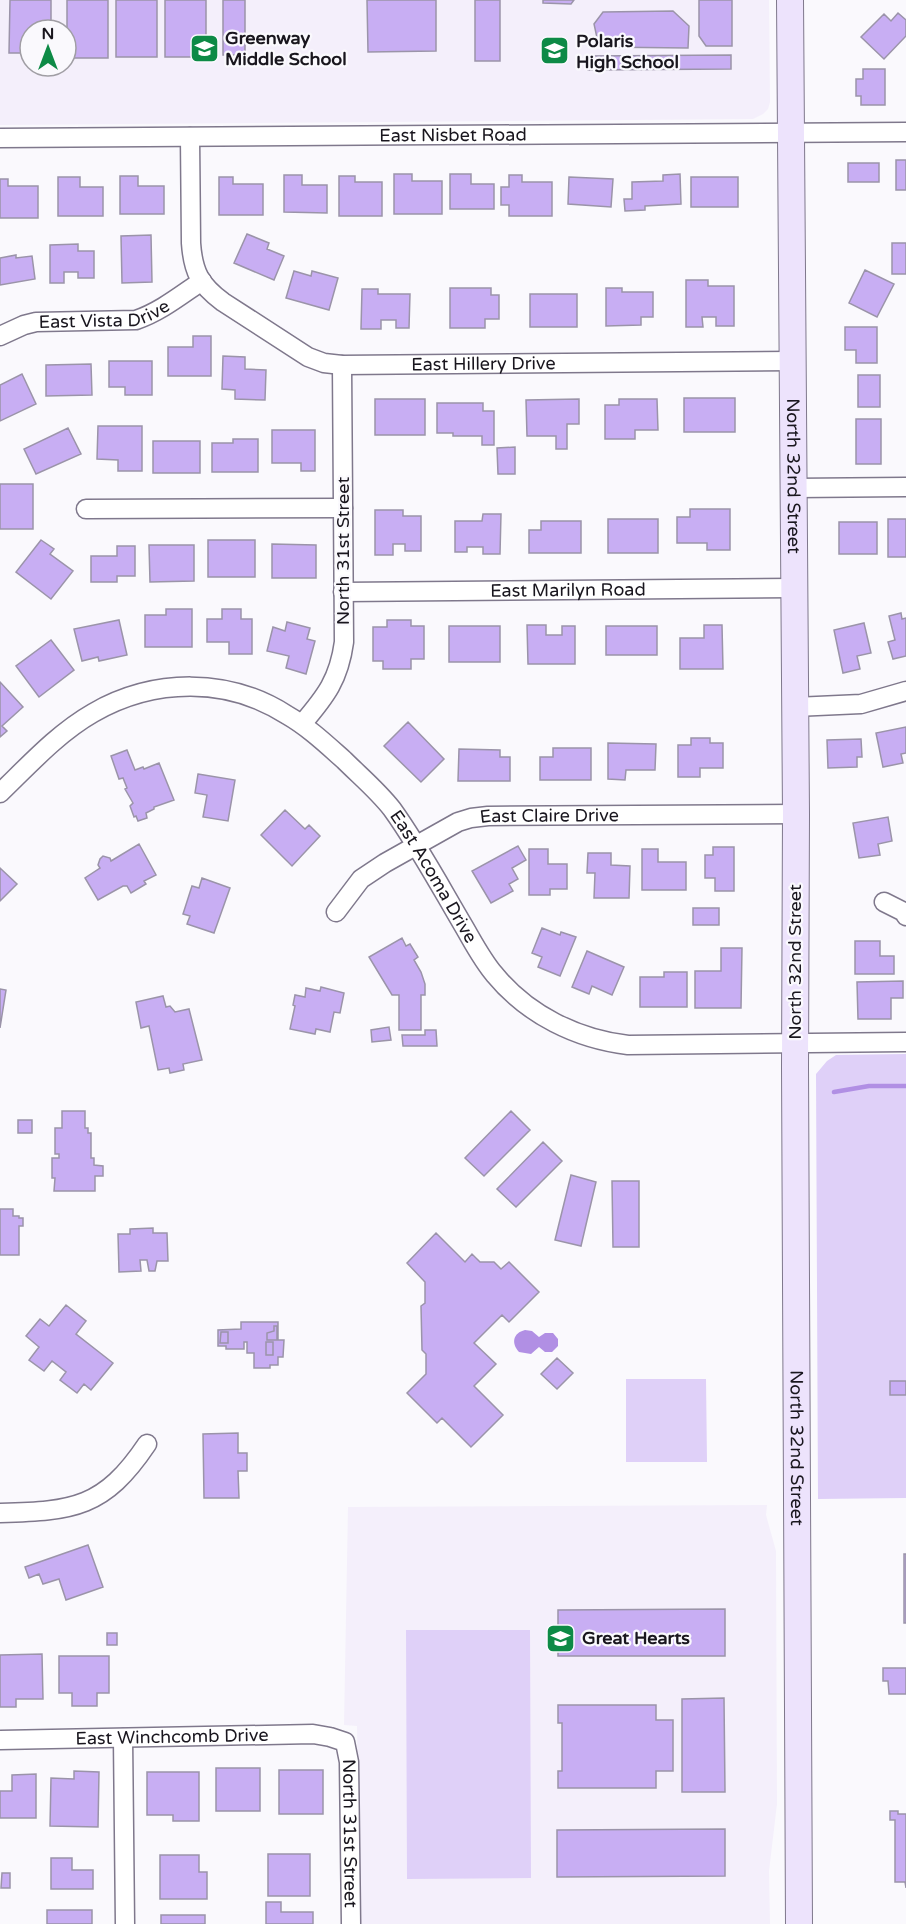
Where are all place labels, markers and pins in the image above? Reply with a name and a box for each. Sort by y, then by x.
place label: Greenway Middle School [225,27,347,70]
place label: Polaris High School [576,30,679,73]
school or university icon: Greenway Middle School [188,32,220,64]
school or university icon: Polaris High School [539,35,571,67]
school or university icon: Great Hearts [545,1622,577,1654]
place label: Great Hearts [582,1627,690,1649]

